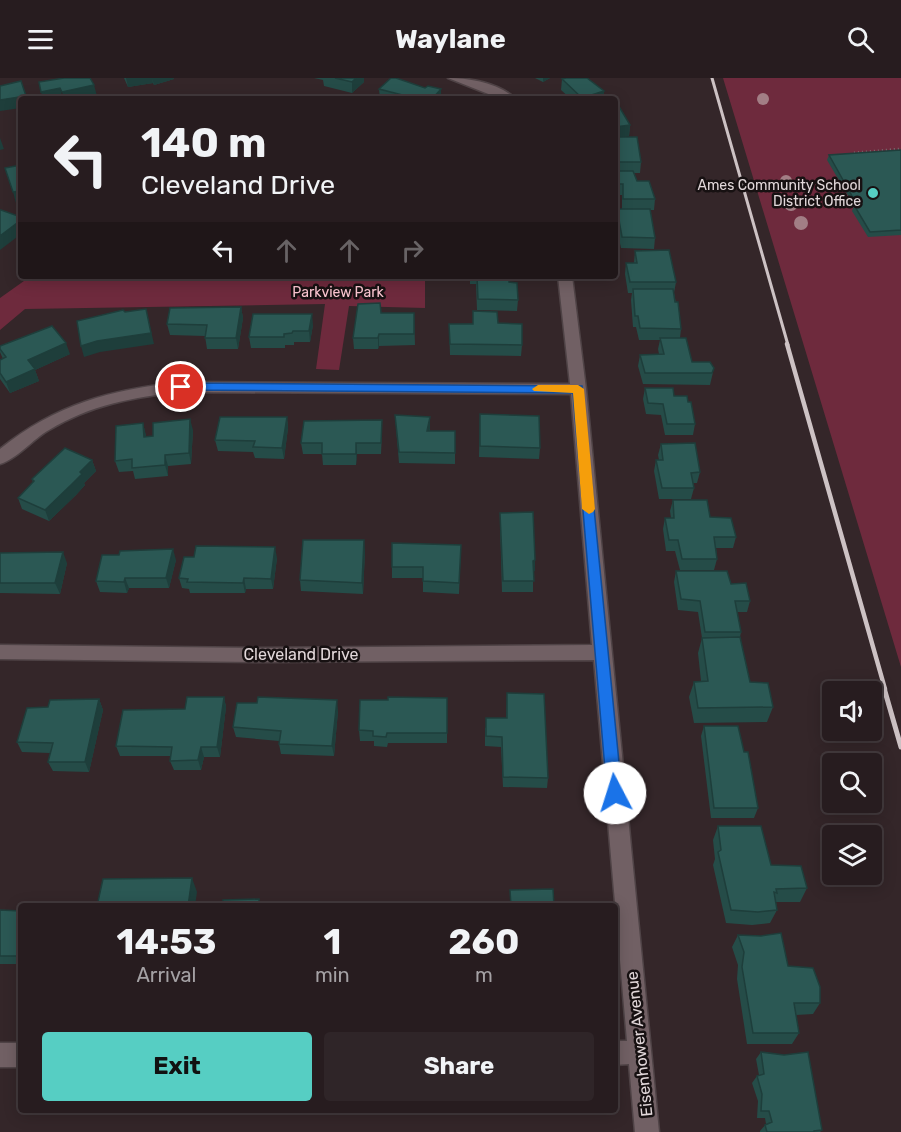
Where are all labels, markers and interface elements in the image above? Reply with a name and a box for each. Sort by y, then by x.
icon: menu [24,23,57,56]
text: Waylane [395,23,506,55]
icon: search [844,23,877,56]
text: 140 m [141,118,267,168]
icon: left [42,120,120,198]
text: Cleveland Drive [141,169,335,201]
place label: Ames Community School District Office [698,177,861,210]
marker: Ames Community School District Office [866,186,880,200]
icon: left [207,234,240,267]
icon: ahead [270,234,303,267]
icon: ahead [333,234,366,267]
icon: right [396,234,429,267]
park label: Parkview Park [292,284,384,301]
pin [155,361,206,412]
icon: arrive [164,370,197,403]
street label: Cleveland Drive [243,645,359,664]
map controls [822,681,882,885]
button: sound [822,681,882,741]
button: search [822,753,882,813]
position arrow [583,761,647,825]
button: layers [822,825,882,885]
text: 14:53 [116,920,216,963]
text: 1 [323,920,341,963]
text: 260 [448,920,520,963]
text: Arrival [136,963,196,987]
text: min [315,963,350,987]
text: m [475,963,493,987]
street label: Eisenhower Avenue [622,970,657,1118]
button: Exit [42,1032,312,1101]
button: Share [324,1032,594,1101]

